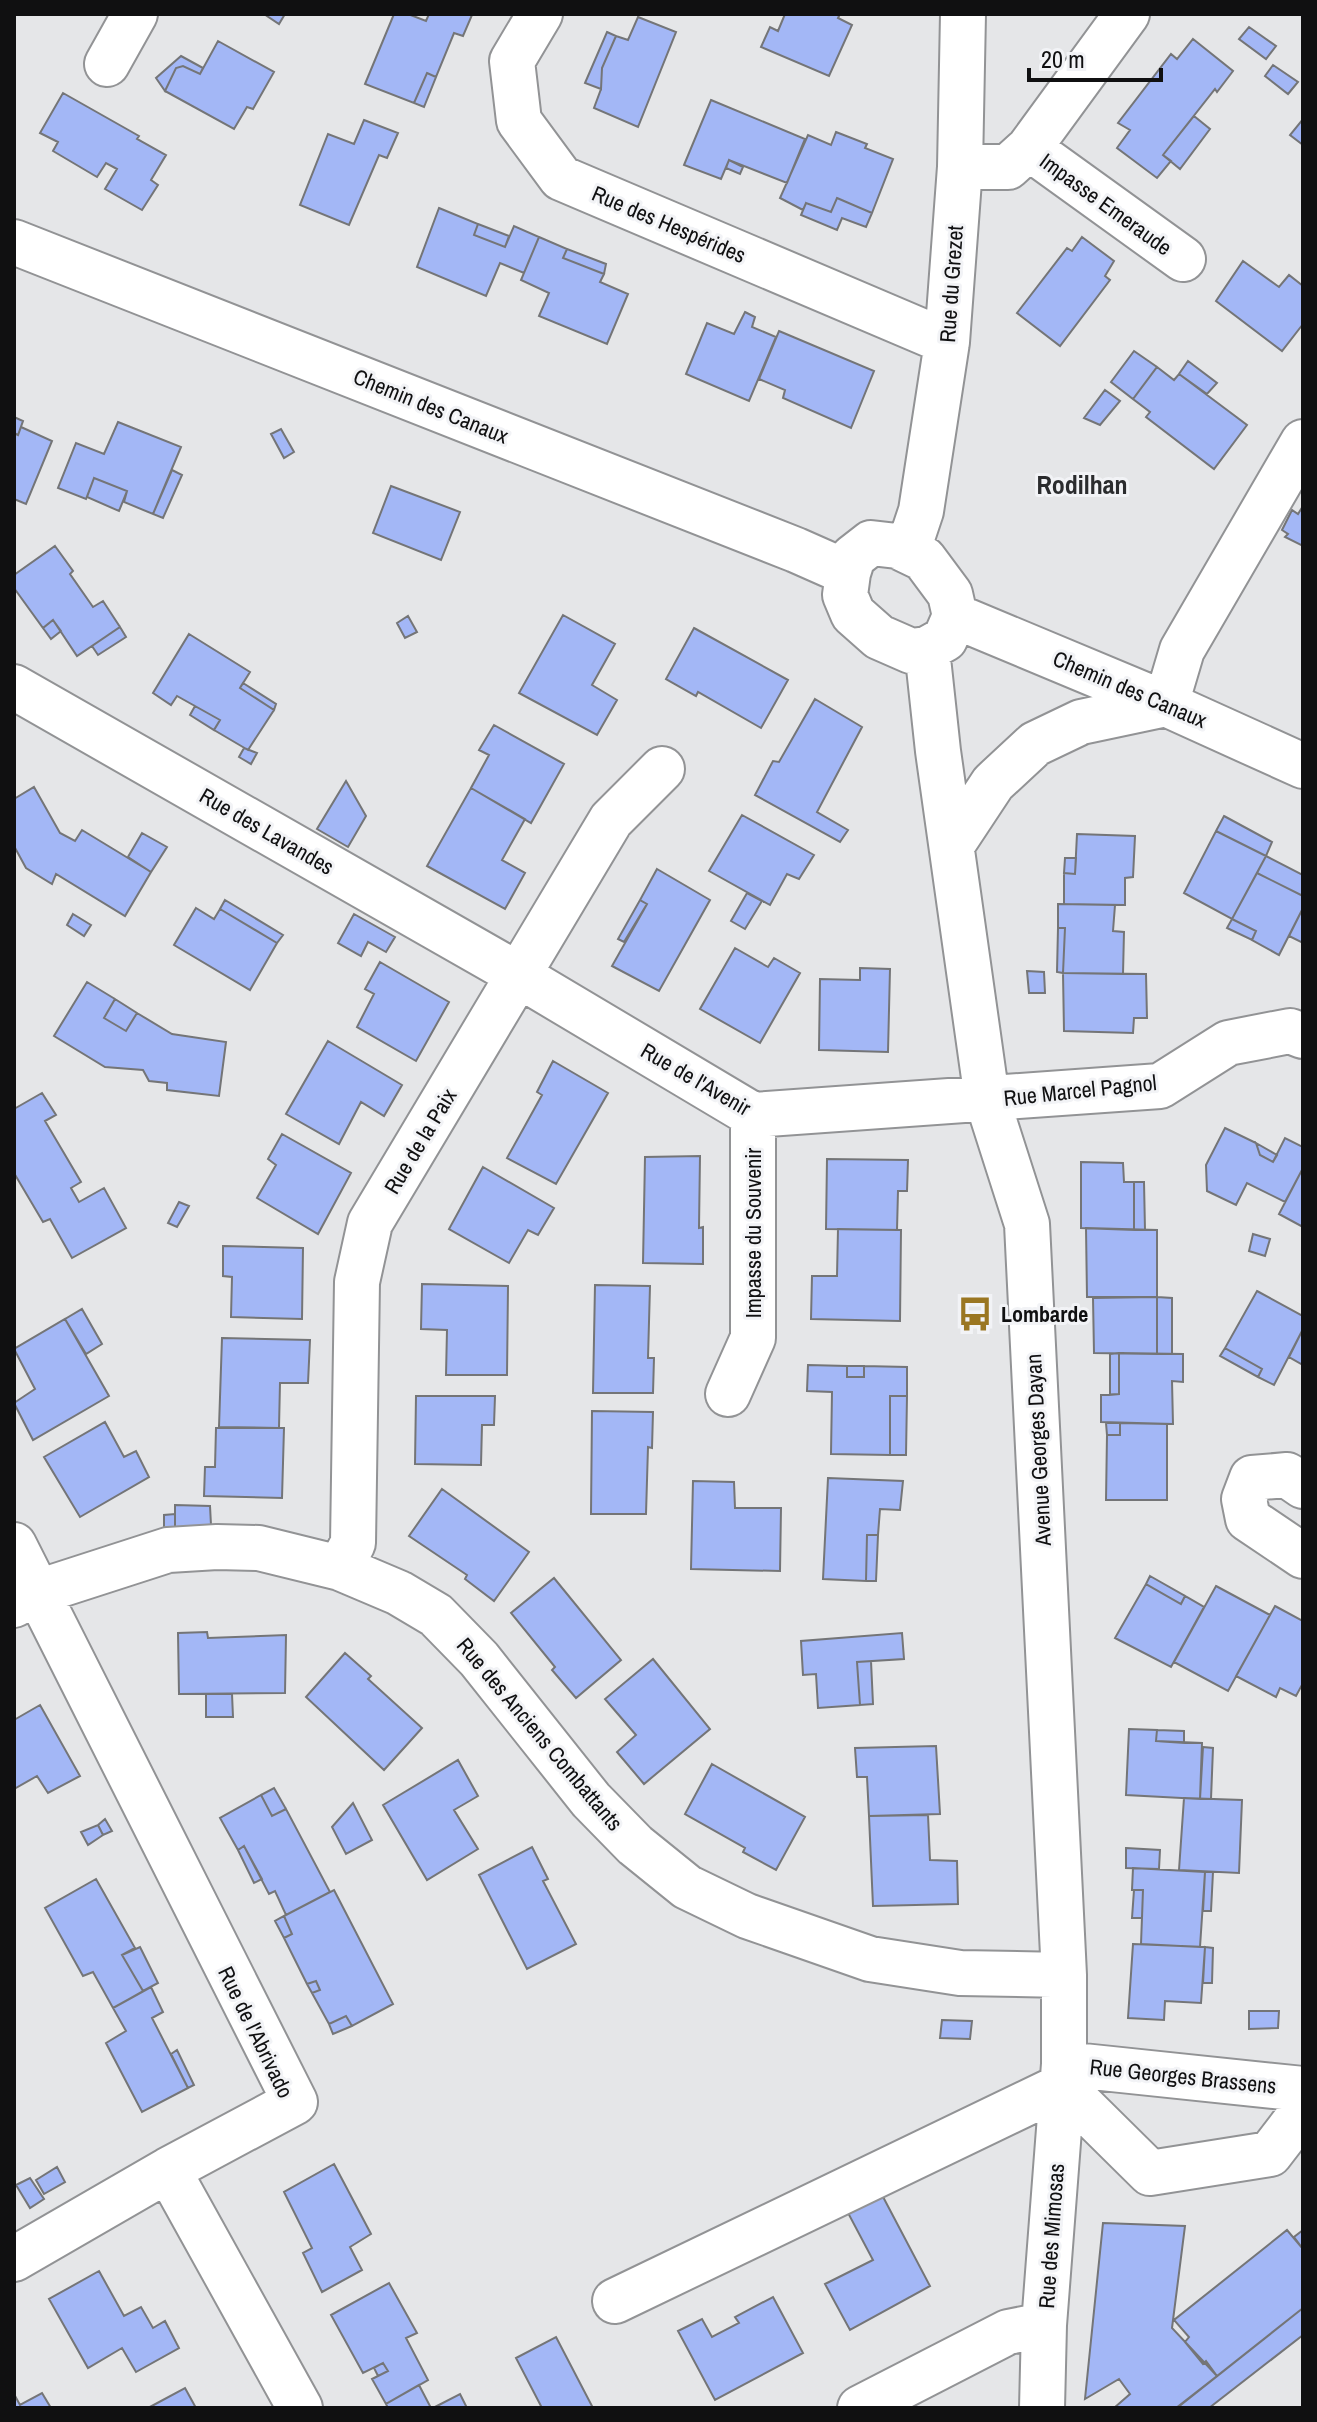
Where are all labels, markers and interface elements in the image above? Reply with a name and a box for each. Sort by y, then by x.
scale bar [1029,32,1161,82]
text: 20 m [1041,43,1085,75]
street label: Impasse Emeraude [1034,146,1178,262]
street label: Rue des Hespérides [587,178,751,270]
street label: Rue du Grezet [932,224,970,344]
street label: Chemin des Canaux [349,361,513,451]
district label: Rodilhan [1036,467,1128,502]
street label: Chemin des Canaux [1048,643,1212,735]
street label: Rue des Lavandes [194,780,340,882]
street label: Rue de l'Avenir [635,1035,757,1123]
street label: Rue Marcel Pagnol [1002,1067,1158,1113]
street label: Rue de la Paix [377,1083,463,1199]
street label: Impasse du Souvenir [738,1148,768,1318]
bus stop icon: Lombarde [956,1295,994,1333]
place label: Lombarde [1001,1299,1088,1329]
street label: Avenue Georges Dayan [1018,1353,1058,1548]
street label: Rue des Anciens Combattants [450,1631,630,1837]
street label: Rue de l'Abrivado [211,1961,301,2103]
street label: Rue Georges Brassens [1088,2051,1278,2101]
street label: Rue des Mimosas [1031,2162,1071,2310]

